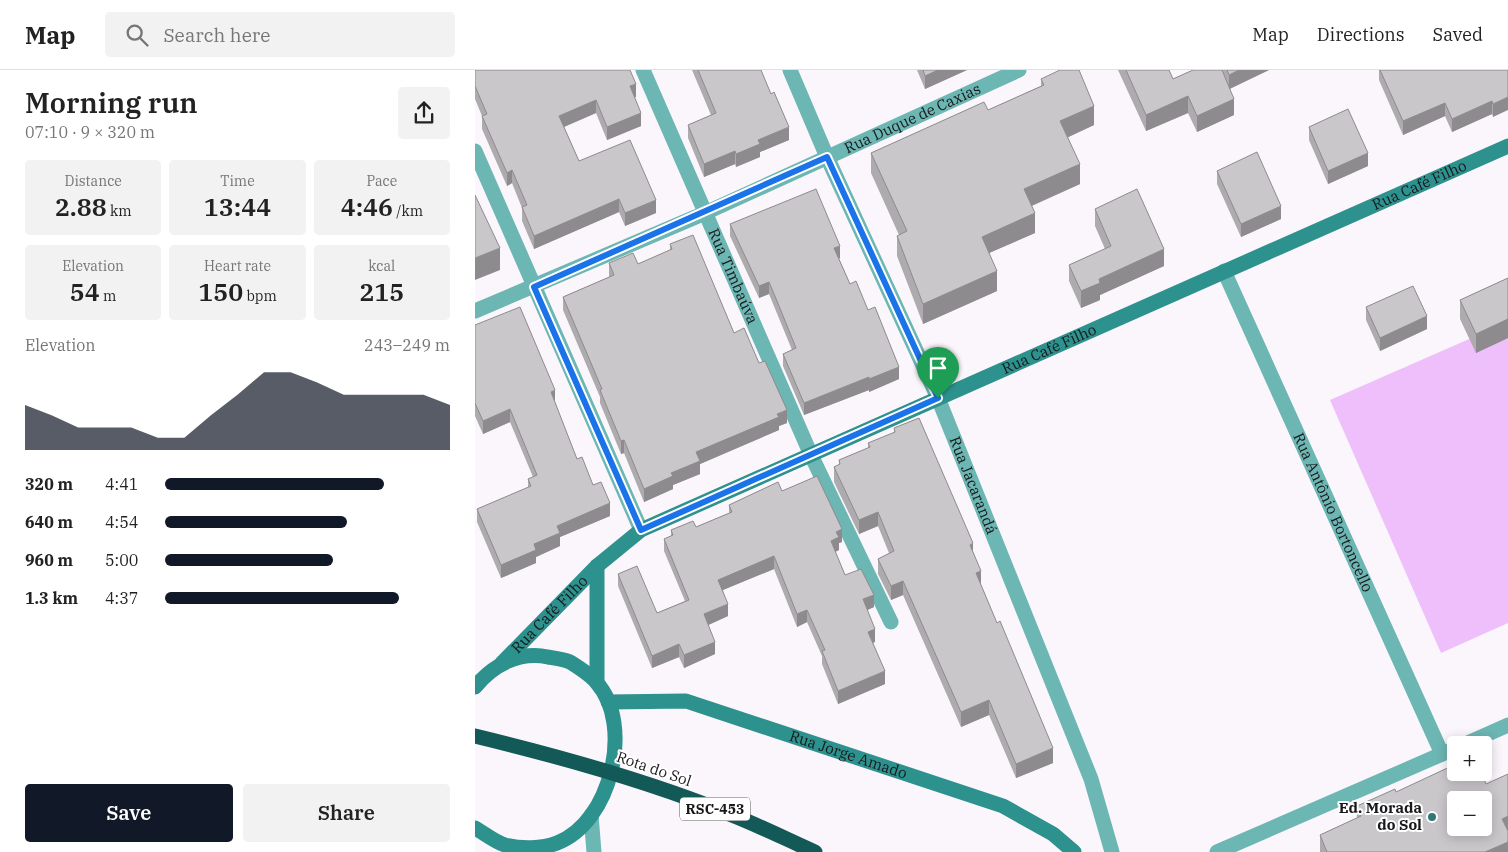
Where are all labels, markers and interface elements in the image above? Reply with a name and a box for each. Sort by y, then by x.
search box [105,12,455,57]
text: Map [25,19,75,51]
icon: search [123,21,151,49]
text: Search here [163,23,270,47]
text: Map [1252,23,1289,46]
text: Directions [1317,23,1405,46]
text: Saved [1433,23,1483,46]
street label: Rua Duque de Caxias [841,79,983,157]
text: Morning run [25,84,198,121]
button: share [398,87,450,139]
text: 07:10 · 9 × 320 m [25,122,155,142]
street label: Rua Café Filho [1369,156,1469,214]
text: Distance [65,172,122,190]
text: Time [220,172,255,190]
text: Pace [366,172,397,190]
text: 2.88 [55,190,107,223]
text: 13:44 [204,190,271,223]
text: 4:46 [341,190,393,223]
text: km [107,202,132,220]
text: /km [393,202,423,220]
street label: Rua Timbaúva [704,225,763,327]
text: Elevation [62,257,124,275]
text: Heart rate [204,257,271,275]
text: kcal [368,257,395,275]
text: 54 [70,275,100,308]
text: 150 [198,275,243,308]
text: 215 [359,275,404,308]
text: m [100,287,116,305]
text: bpm [243,287,277,305]
street label: Rua Café Filho [999,320,1099,378]
text: Elevation [25,335,95,355]
text: 243–249 m [364,335,450,355]
pin [917,347,959,398]
icon: arrive [924,354,952,382]
street label: Rua Antônio Bortoncello [1289,430,1378,595]
street label: Rua Jacarandá [945,434,1002,537]
text: 320 m [25,474,73,494]
text: 4:41 [105,474,138,494]
text: 640 m [25,512,73,532]
text: 4:54 [105,512,138,532]
text: 960 m [25,550,73,570]
text: 5:00 [105,550,138,570]
street label: Rua Café Filho [507,571,591,657]
text: 1.3 km [25,588,78,608]
text: 4:37 [105,588,138,608]
street label: Rua Jorge Amado [787,726,910,783]
map controls [1447,736,1492,836]
button: + [1447,736,1492,781]
street label: Rota do Sol [614,747,694,790]
button: Save [25,784,233,842]
button: Share [243,784,450,842]
button: − [1447,791,1492,836]
road number: RSC-453 [680,798,750,821]
place label: Ed. Morada do Sol [1339,798,1422,834]
marker: Ed. Morada do Sol [1426,811,1438,823]

